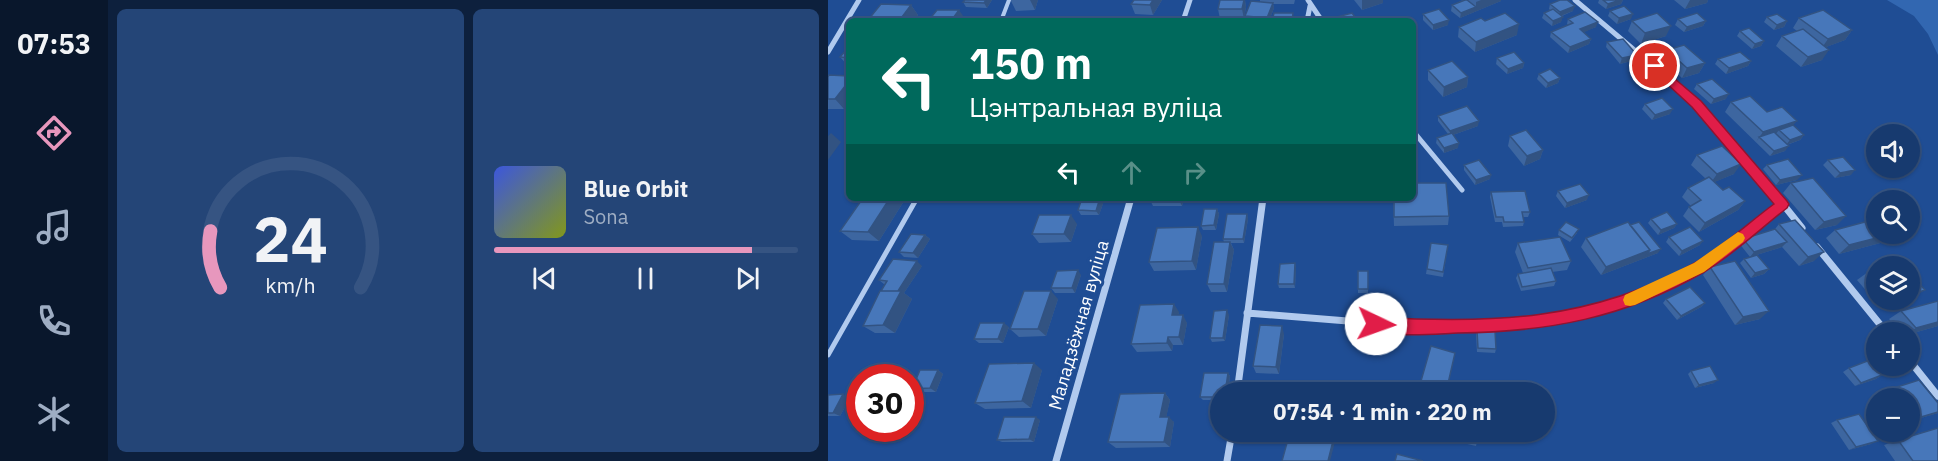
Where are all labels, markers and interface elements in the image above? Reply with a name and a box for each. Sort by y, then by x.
text: 07:53 [17,26,91,61]
text: 150 m [969,36,1092,91]
pin [1629,40,1680,91]
icon: left [870,42,948,120]
icon: arrive [1638,49,1671,82]
text: Цэнтральная вуліца [969,89,1222,124]
icon: directions [33,112,75,154]
map controls [1866,124,1920,442]
button: sound [1866,124,1920,178]
icon: left [1052,156,1085,189]
icon: ahead [1115,156,1148,189]
icon: right [1178,156,1211,189]
text: Blue Orbit [584,174,688,203]
button: search [1866,190,1920,244]
text: 24 [253,198,328,279]
text: Sona [584,203,628,230]
icon: music [33,206,75,248]
street label: Маладзёжная вуліца [1043,237,1114,412]
button: layers [1866,256,1920,310]
icon: previous [528,262,561,295]
icon: pause [629,262,662,295]
icon: next [731,262,764,295]
text: km/h [265,271,315,299]
position arrow [1344,292,1408,356]
icon: phone [33,300,75,342]
button: + [1866,322,1920,376]
speed limit sign: 30 [846,364,924,442]
button: − [1866,388,1920,442]
icon: climate [33,393,75,435]
text: 07:54 · 1 min · 220 m [1273,397,1492,426]

